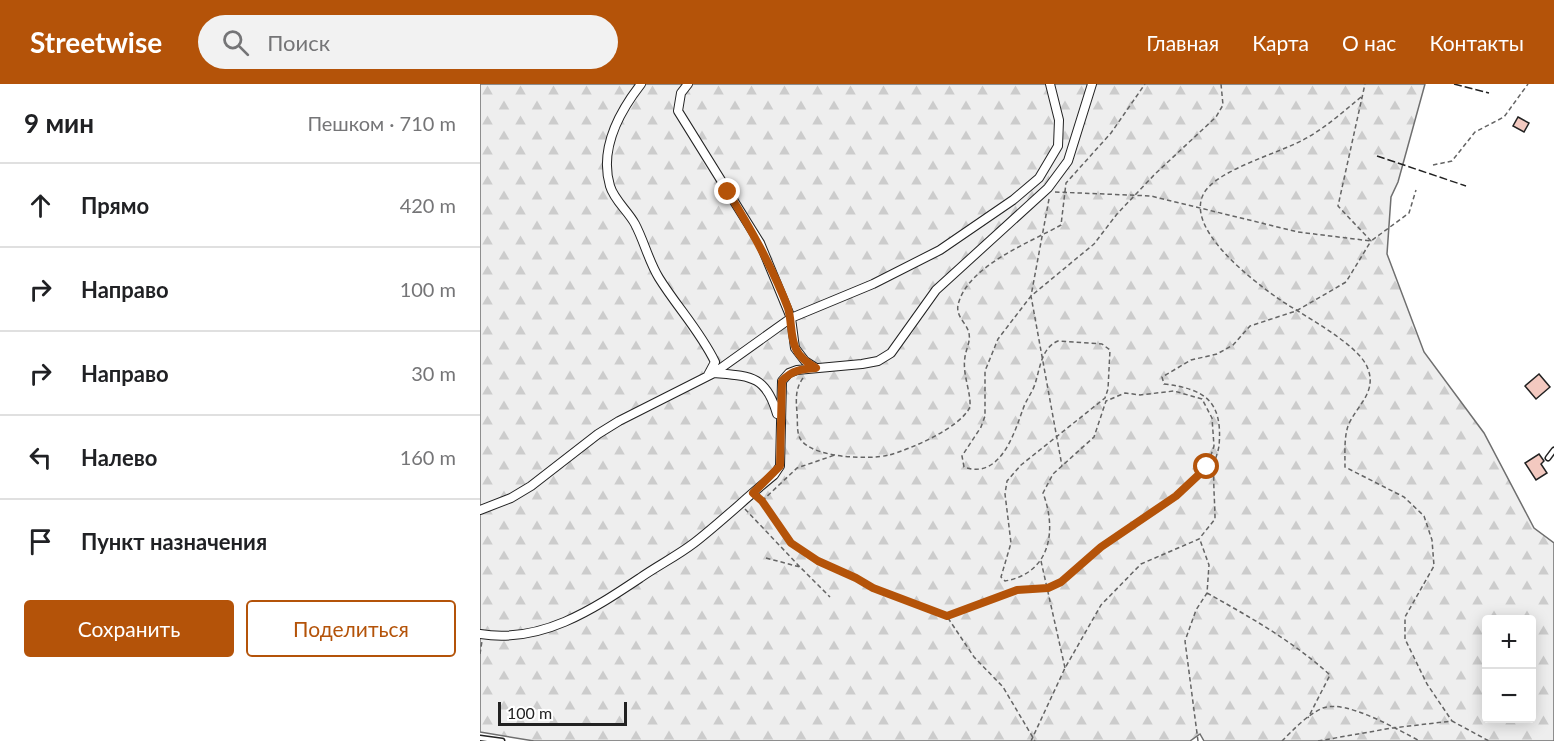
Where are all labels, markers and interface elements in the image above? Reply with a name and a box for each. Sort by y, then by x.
search box [198,15,618,69]
text: Streetwise [30,25,162,59]
icon: search [219,26,252,59]
text: Поиск [267,29,330,56]
text: Главная [1146,30,1219,55]
text: Карта [1252,30,1309,55]
text: О нас [1342,30,1396,55]
text: Контакты [1429,30,1524,55]
text: 9 мин [24,107,94,139]
text: Пешком · 710 m [307,111,456,135]
route end [714,178,740,204]
icon: ahead [24,189,57,222]
text: Прямо [81,192,149,219]
text: 420 m [400,193,456,217]
icon: right [24,273,57,306]
text: Направо [81,276,169,303]
text: 100 m [400,277,456,301]
icon: right [24,357,57,390]
text: Направо [81,360,169,387]
text: 30 m [411,361,456,385]
icon: left [24,441,57,474]
text: Налево [81,444,157,471]
text: 160 m [400,445,456,469]
route start [1193,453,1219,479]
icon: arrive [24,525,57,558]
text: Пункт назначения [81,528,267,555]
button: Сохранить [24,600,234,657]
button: Поделиться [246,600,456,657]
map controls [1482,615,1536,723]
button: + [1482,615,1536,669]
button: − [1482,669,1536,723]
scale bar [498,699,627,726]
text: 100 m [507,703,552,722]

